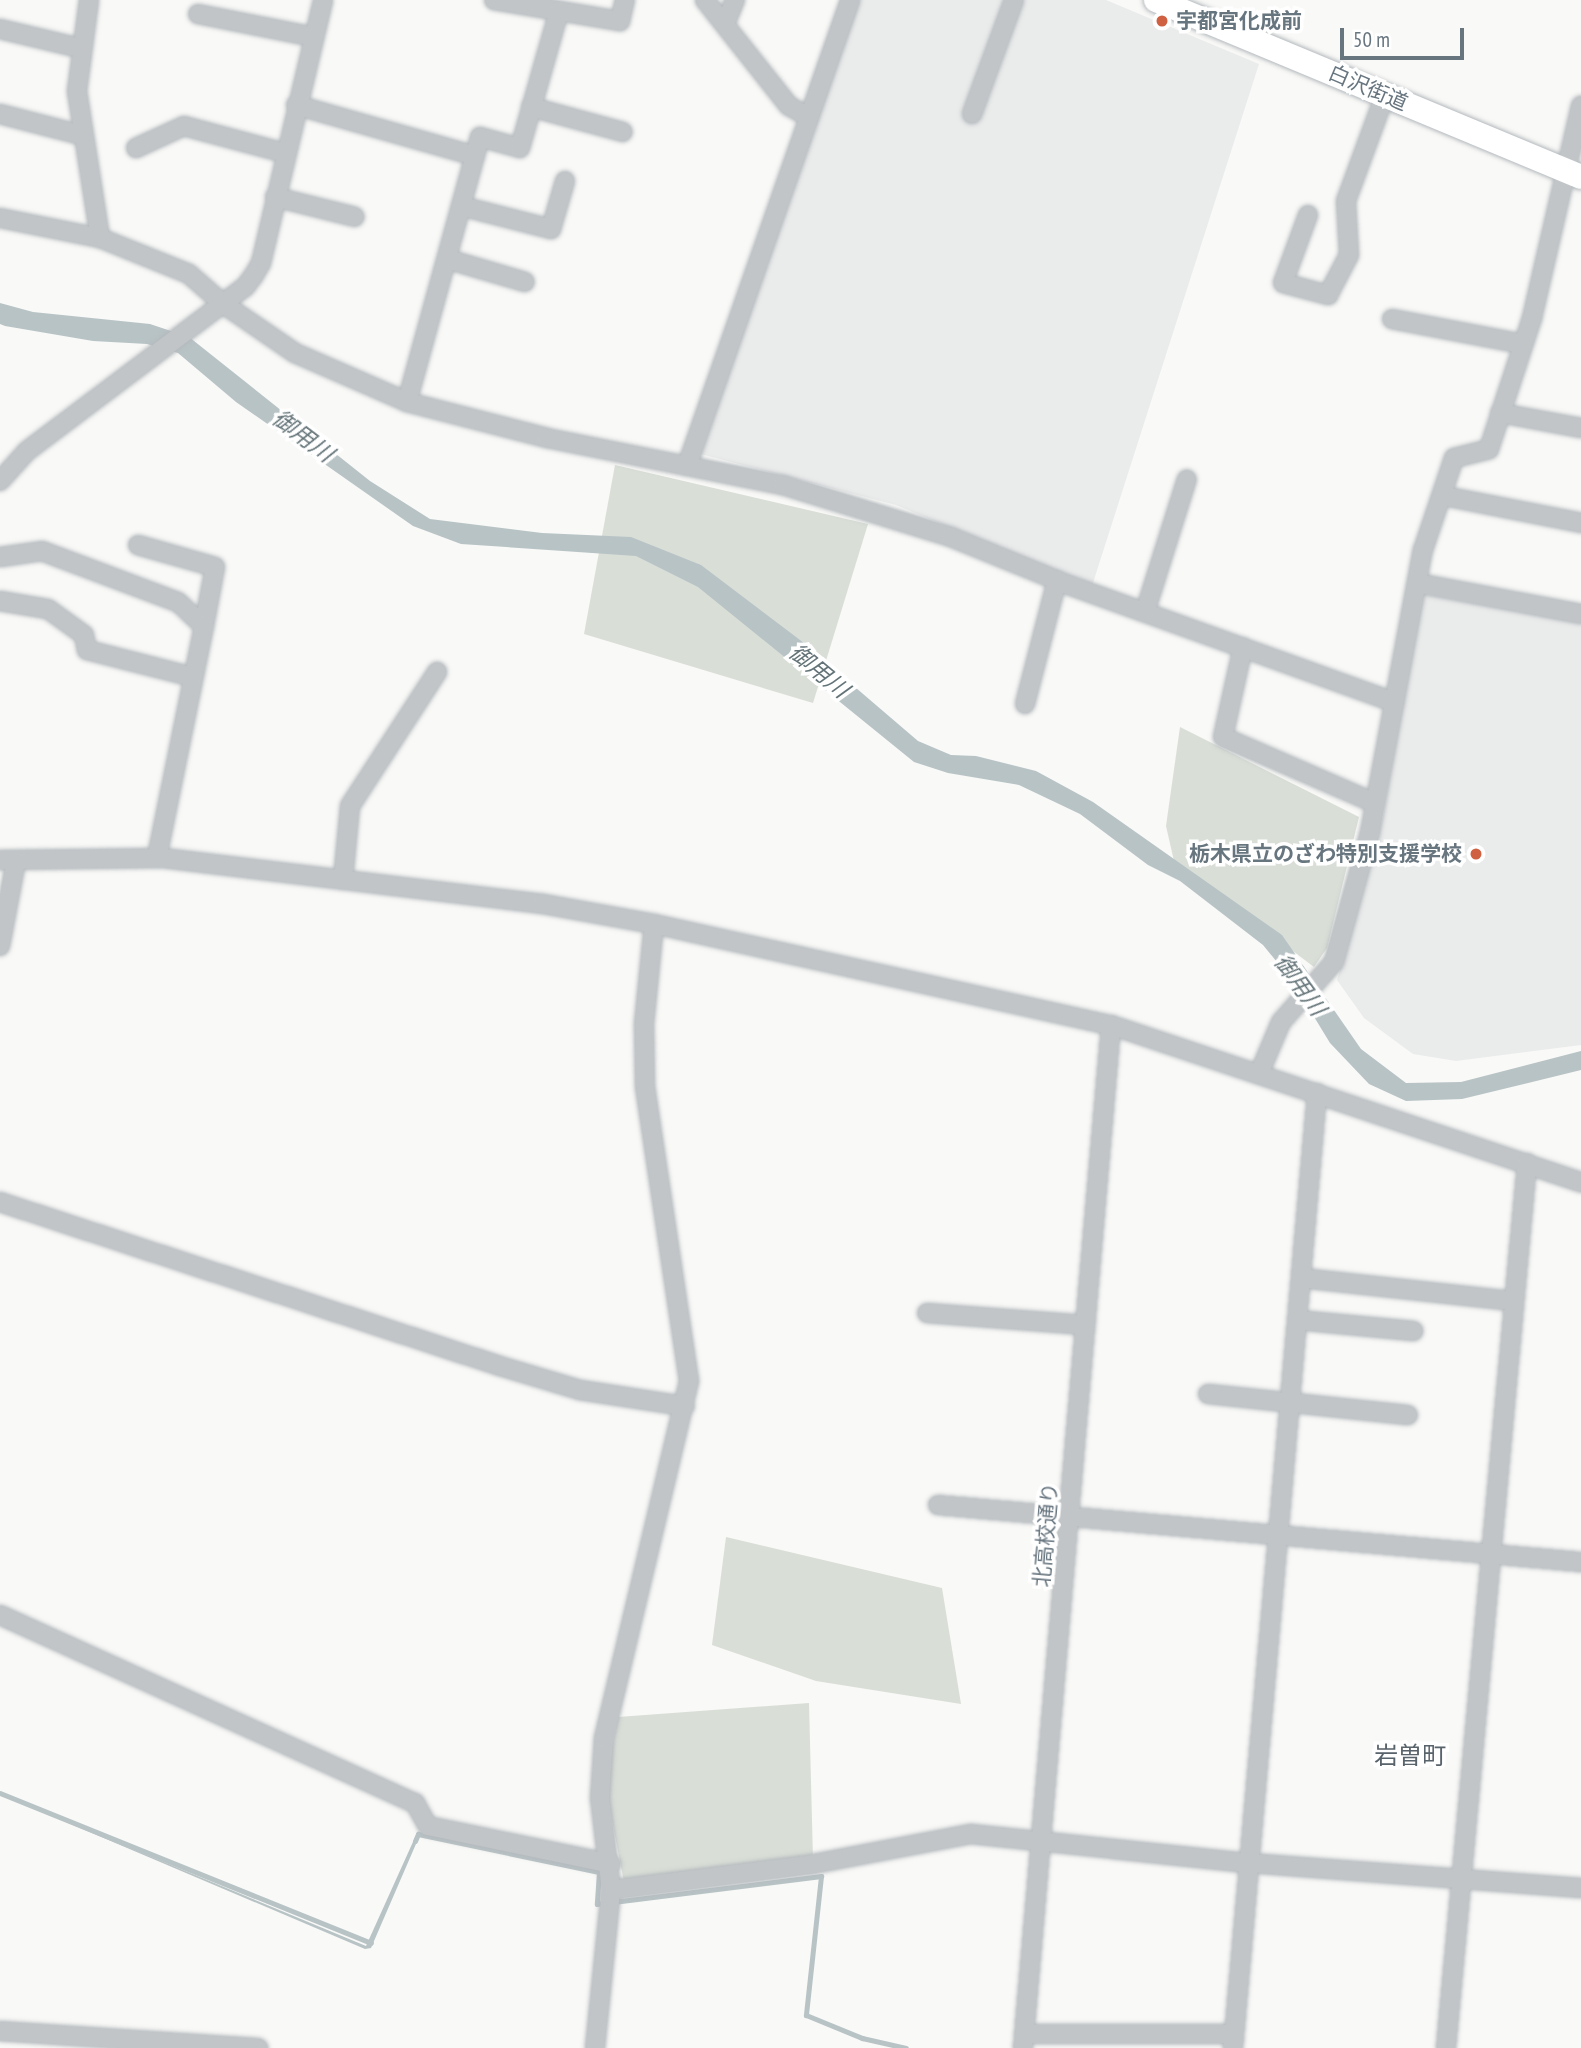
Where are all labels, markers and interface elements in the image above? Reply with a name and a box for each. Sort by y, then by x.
place label: 宇都宮化成前 [1176,8,1302,34]
marker: 宇都宮化成前 [1154,13,1170,29]
scale bar [1343,14,1467,58]
text: 50 m [1353,26,1390,53]
street label: 白沢街道 [1324,60,1412,116]
water label: 御用川 [267,404,339,468]
water label: 御用川 [784,638,854,704]
place label: 栃木県立のざわ特別支援学校 [1189,841,1462,867]
marker: 栃木県立のざわ特別支援学校 [1468,846,1484,862]
water label: 御用川 [1269,949,1331,1021]
street label: 北高校通り [1029,1482,1063,1588]
district label: 岩曽町 [1374,1742,1446,1770]

